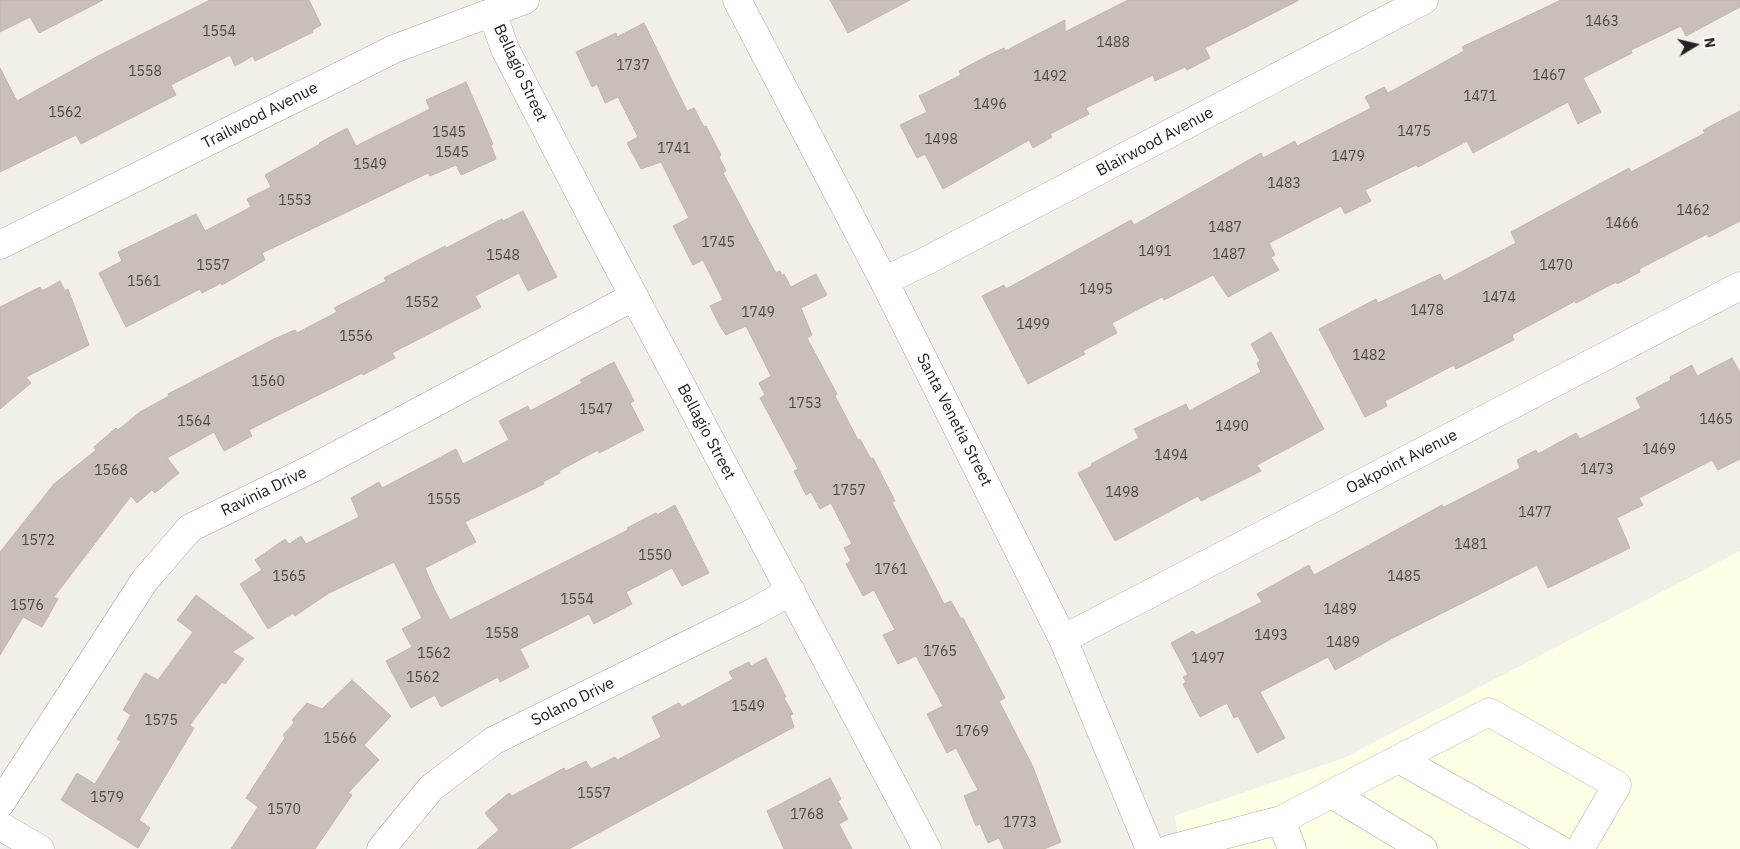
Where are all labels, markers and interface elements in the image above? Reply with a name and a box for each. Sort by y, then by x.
house number: 1463 [1585,14,1619,30]
north arrow [1670,20,1720,70]
street label: Bellagio Street [489,21,551,125]
house number: 1554 [202,24,236,40]
house number: 1488 [1096,35,1130,51]
text: N [1700,36,1719,49]
house number: 1737 [616,58,650,74]
house number: 1558 [128,64,162,80]
house number: 1467 [1532,68,1566,84]
house number: 1492 [1033,69,1067,85]
street label: Trailwood Avenue [199,78,321,154]
house number: 1471 [1463,89,1497,105]
house number: 1496 [973,97,1007,113]
street label: Blairwood Avenue [1093,103,1217,181]
house number: 1562 [48,105,82,121]
house number: 1475 [1397,124,1431,140]
house number: 1545 [432,125,466,141]
house number: 1498 [924,132,958,148]
house number: 1741 [657,141,691,157]
house number: 1545 [435,145,469,161]
house number: 1479 [1331,149,1365,165]
house number: 1549 [353,157,387,173]
house number: 1483 [1267,176,1301,192]
house number: 1553 [278,193,312,209]
house number: 1462 [1676,203,1710,219]
house number: 1466 [1605,216,1639,232]
house number: 1487 [1208,220,1242,236]
house number: 1745 [701,235,735,251]
house number: 1491 [1138,244,1172,260]
house number: 1487 [1212,247,1246,263]
house number: 1548 [486,248,520,264]
house number: 1557 [196,258,230,274]
house number: 1470 [1539,258,1573,274]
house number: 1561 [127,274,161,290]
house number: 1495 [1079,282,1113,298]
house number: 1474 [1482,290,1516,306]
house number: 1552 [405,295,439,311]
house number: 1478 [1410,303,1444,319]
house number: 1749 [741,305,775,321]
house number: 1499 [1016,317,1050,333]
house number: 1556 [339,329,373,345]
house number: 1482 [1352,348,1386,364]
street label: Santa Venetia Street [912,350,996,490]
house number: 1560 [251,374,285,390]
street label: Bellagio Street [673,381,739,483]
house number: 1753 [788,396,822,412]
house number: 1547 [579,402,613,418]
house number: 1465 [1699,412,1733,428]
house number: 1564 [177,414,211,430]
house number: 1490 [1215,419,1249,435]
street label: Oakpoint Avenue [1343,426,1461,498]
house number: 1469 [1642,442,1676,458]
house number: 1494 [1154,448,1188,464]
house number: 1473 [1580,462,1614,478]
house number: 1568 [94,463,128,479]
street label: Ravinia Drive [218,463,310,521]
house number: 1757 [832,483,866,499]
house number: 1498 [1105,485,1139,501]
house number: 1555 [427,492,461,508]
house number: 1477 [1518,505,1552,521]
house number: 1572 [21,533,55,549]
house number: 1481 [1454,537,1488,553]
house number: 1550 [638,548,672,564]
house number: 1761 [874,562,908,578]
house number: 1565 [272,569,306,585]
house number: 1485 [1387,569,1421,585]
house number: 1554 [560,592,594,608]
house number: 1576 [10,598,44,614]
house number: 1489 [1323,602,1357,618]
house number: 1558 [485,626,519,642]
house number: 1493 [1254,628,1288,644]
house number: 1489 [1326,635,1360,651]
house number: 1765 [923,644,957,660]
house number: 1562 [417,646,451,662]
house number: 1497 [1191,651,1225,667]
house number: 1562 [406,670,440,686]
street label: Solano Drive [528,674,618,730]
house number: 1549 [731,699,765,715]
house number: 1575 [144,713,178,729]
house number: 1769 [955,724,989,740]
house number: 1566 [323,731,357,747]
house number: 1557 [577,786,611,802]
house number: 1579 [90,790,124,806]
house number: 1570 [267,802,301,818]
house number: 1768 [790,807,824,823]
house number: 1773 [1003,815,1037,831]

